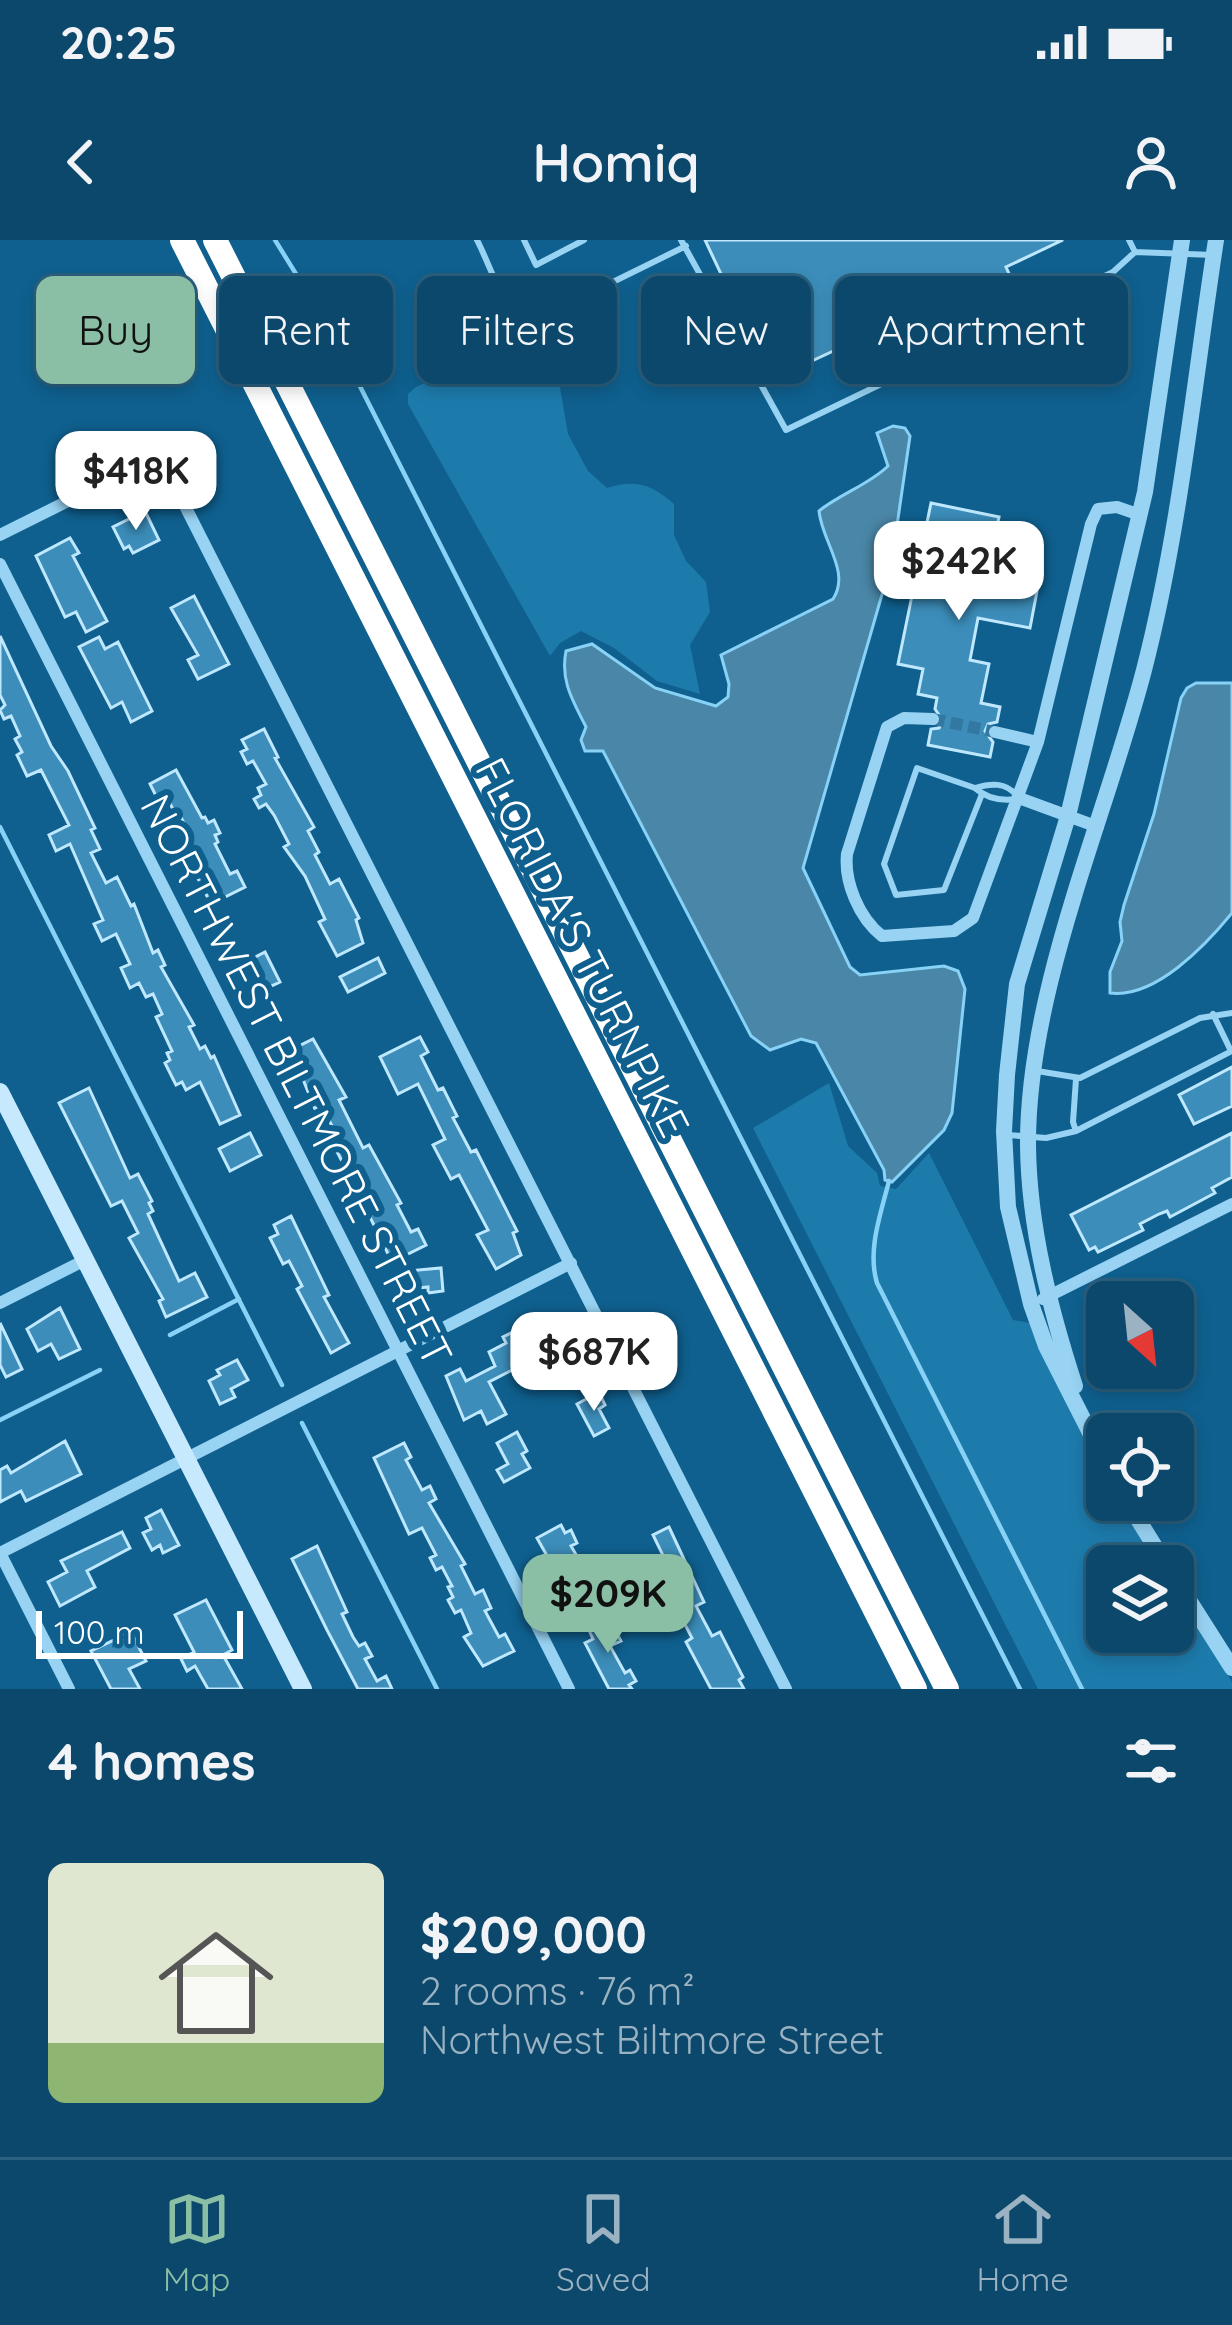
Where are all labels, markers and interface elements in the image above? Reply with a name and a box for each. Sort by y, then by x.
text: 20:25 [60,14,177,70]
text: Homiq [532,128,700,196]
icon: back [48,129,114,195]
icon: person [1118,129,1184,195]
chip: Buy [36,276,195,384]
chip: Rent [219,276,393,384]
chip: Filters [417,276,617,384]
chip: New [641,276,811,384]
chip: Apartment [835,276,1128,384]
pin: $418K [52,431,220,533]
text: $418K [82,445,190,494]
pin: $242K [875,521,1043,623]
text: $242K [901,535,1017,584]
street label: FLORIDA'S TURNPIKE [464,748,702,1146]
street label: NORTHWEST BILTMORE STREET [129,785,465,1375]
north arrow [1086,1281,1194,1389]
map controls [1086,1281,1194,1653]
pin: $687K [510,1312,678,1414]
text: $687K [537,1326,651,1375]
button: locate [1086,1413,1194,1521]
button: layers [1086,1545,1194,1653]
pin: $209K [524,1554,692,1656]
text: $209K [549,1568,667,1617]
scale bar [36,1605,243,1658]
text: 100 m [54,1611,145,1652]
icon: filters [1118,1728,1184,1794]
text: 4 homes [48,1729,256,1793]
text: $209,000 [420,1902,647,1966]
icon: home [144,1911,288,2055]
text: 2 rooms · 76 m² [420,1966,695,2015]
text: Northwest Biltmore Street [420,2015,884,2064]
tab: Map [163,2186,230,2299]
tab: Saved [556,2186,650,2299]
tab: Home [977,2186,1069,2299]

